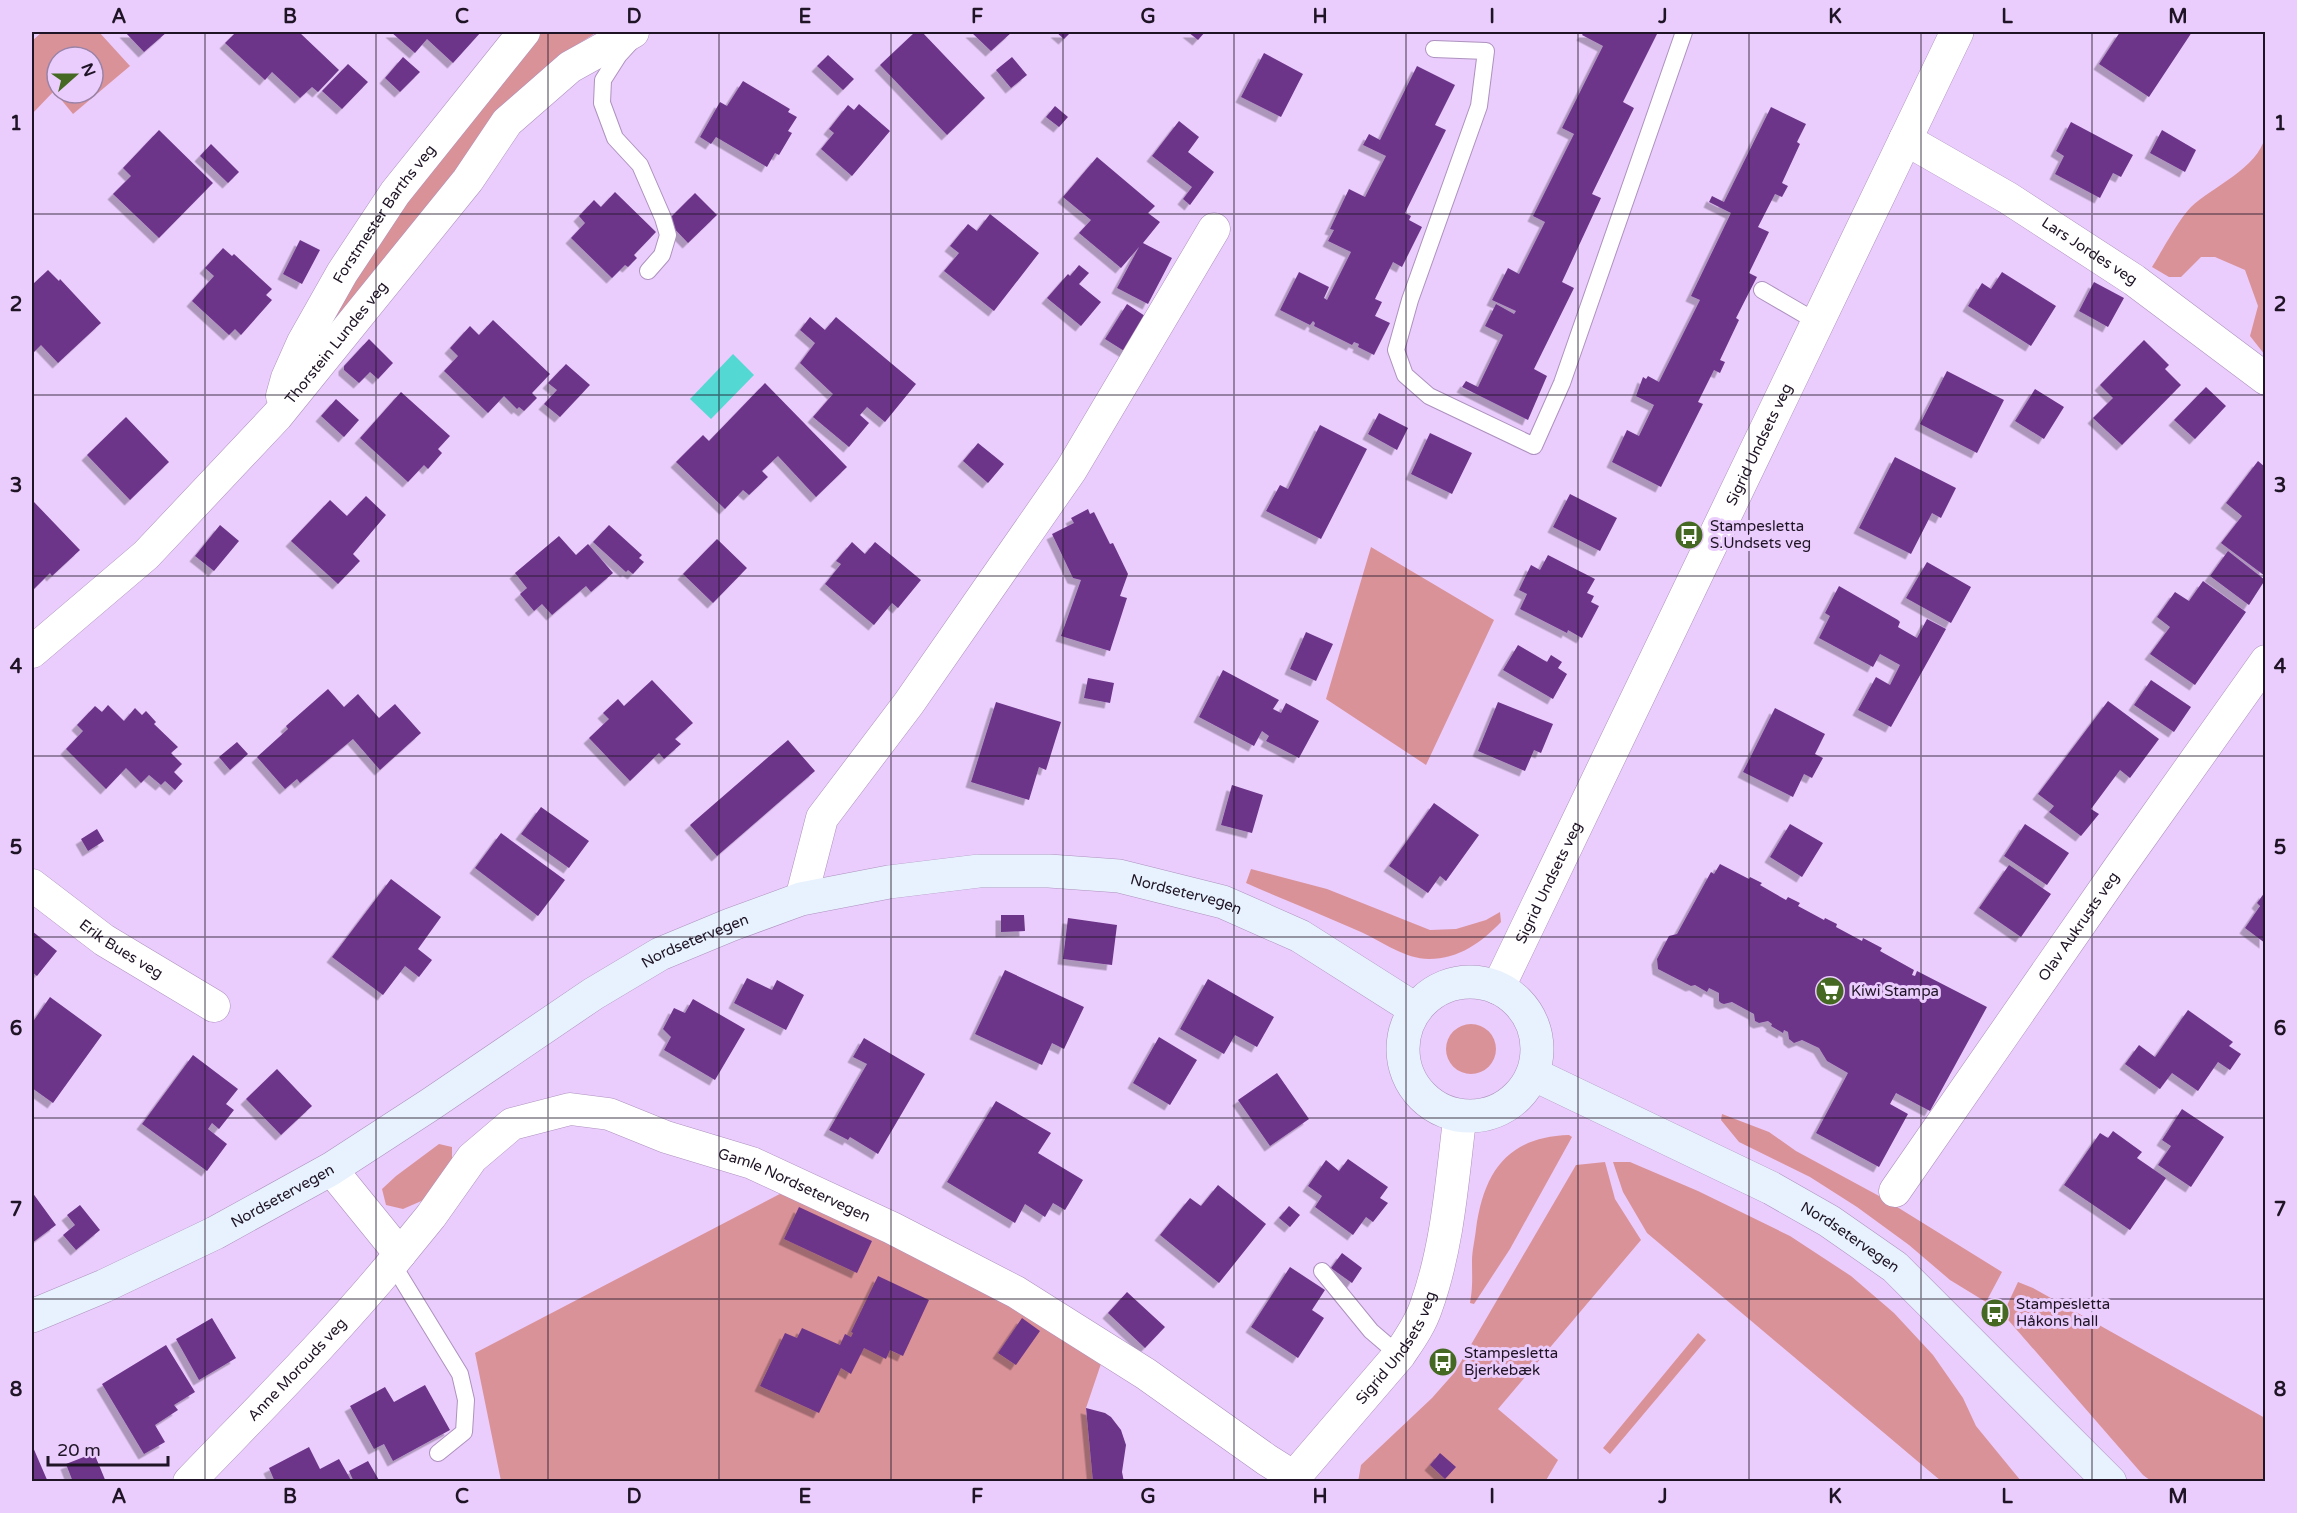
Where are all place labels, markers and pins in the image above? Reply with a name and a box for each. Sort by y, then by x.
place label: Stampesletta S.Undsets veg [1710,517,1811,552]
bus stop icon: Stampesletta S.Undsets veg [1673,519,1705,551]
supermarket icon: Kiwi Stampa [1814,975,1846,1007]
place label: Kiwi Stampa [1851,982,1939,1000]
place label: Stampesletta Håkons hall [2016,1295,2110,1330]
bus stop icon: Stampesletta Håkons hall [1979,1297,2011,1329]
place label: Stampesletta Bjerkebæk [1464,1344,1558,1379]
bus stop icon: Stampesletta Bjerkebæk [1427,1346,1459,1378]

